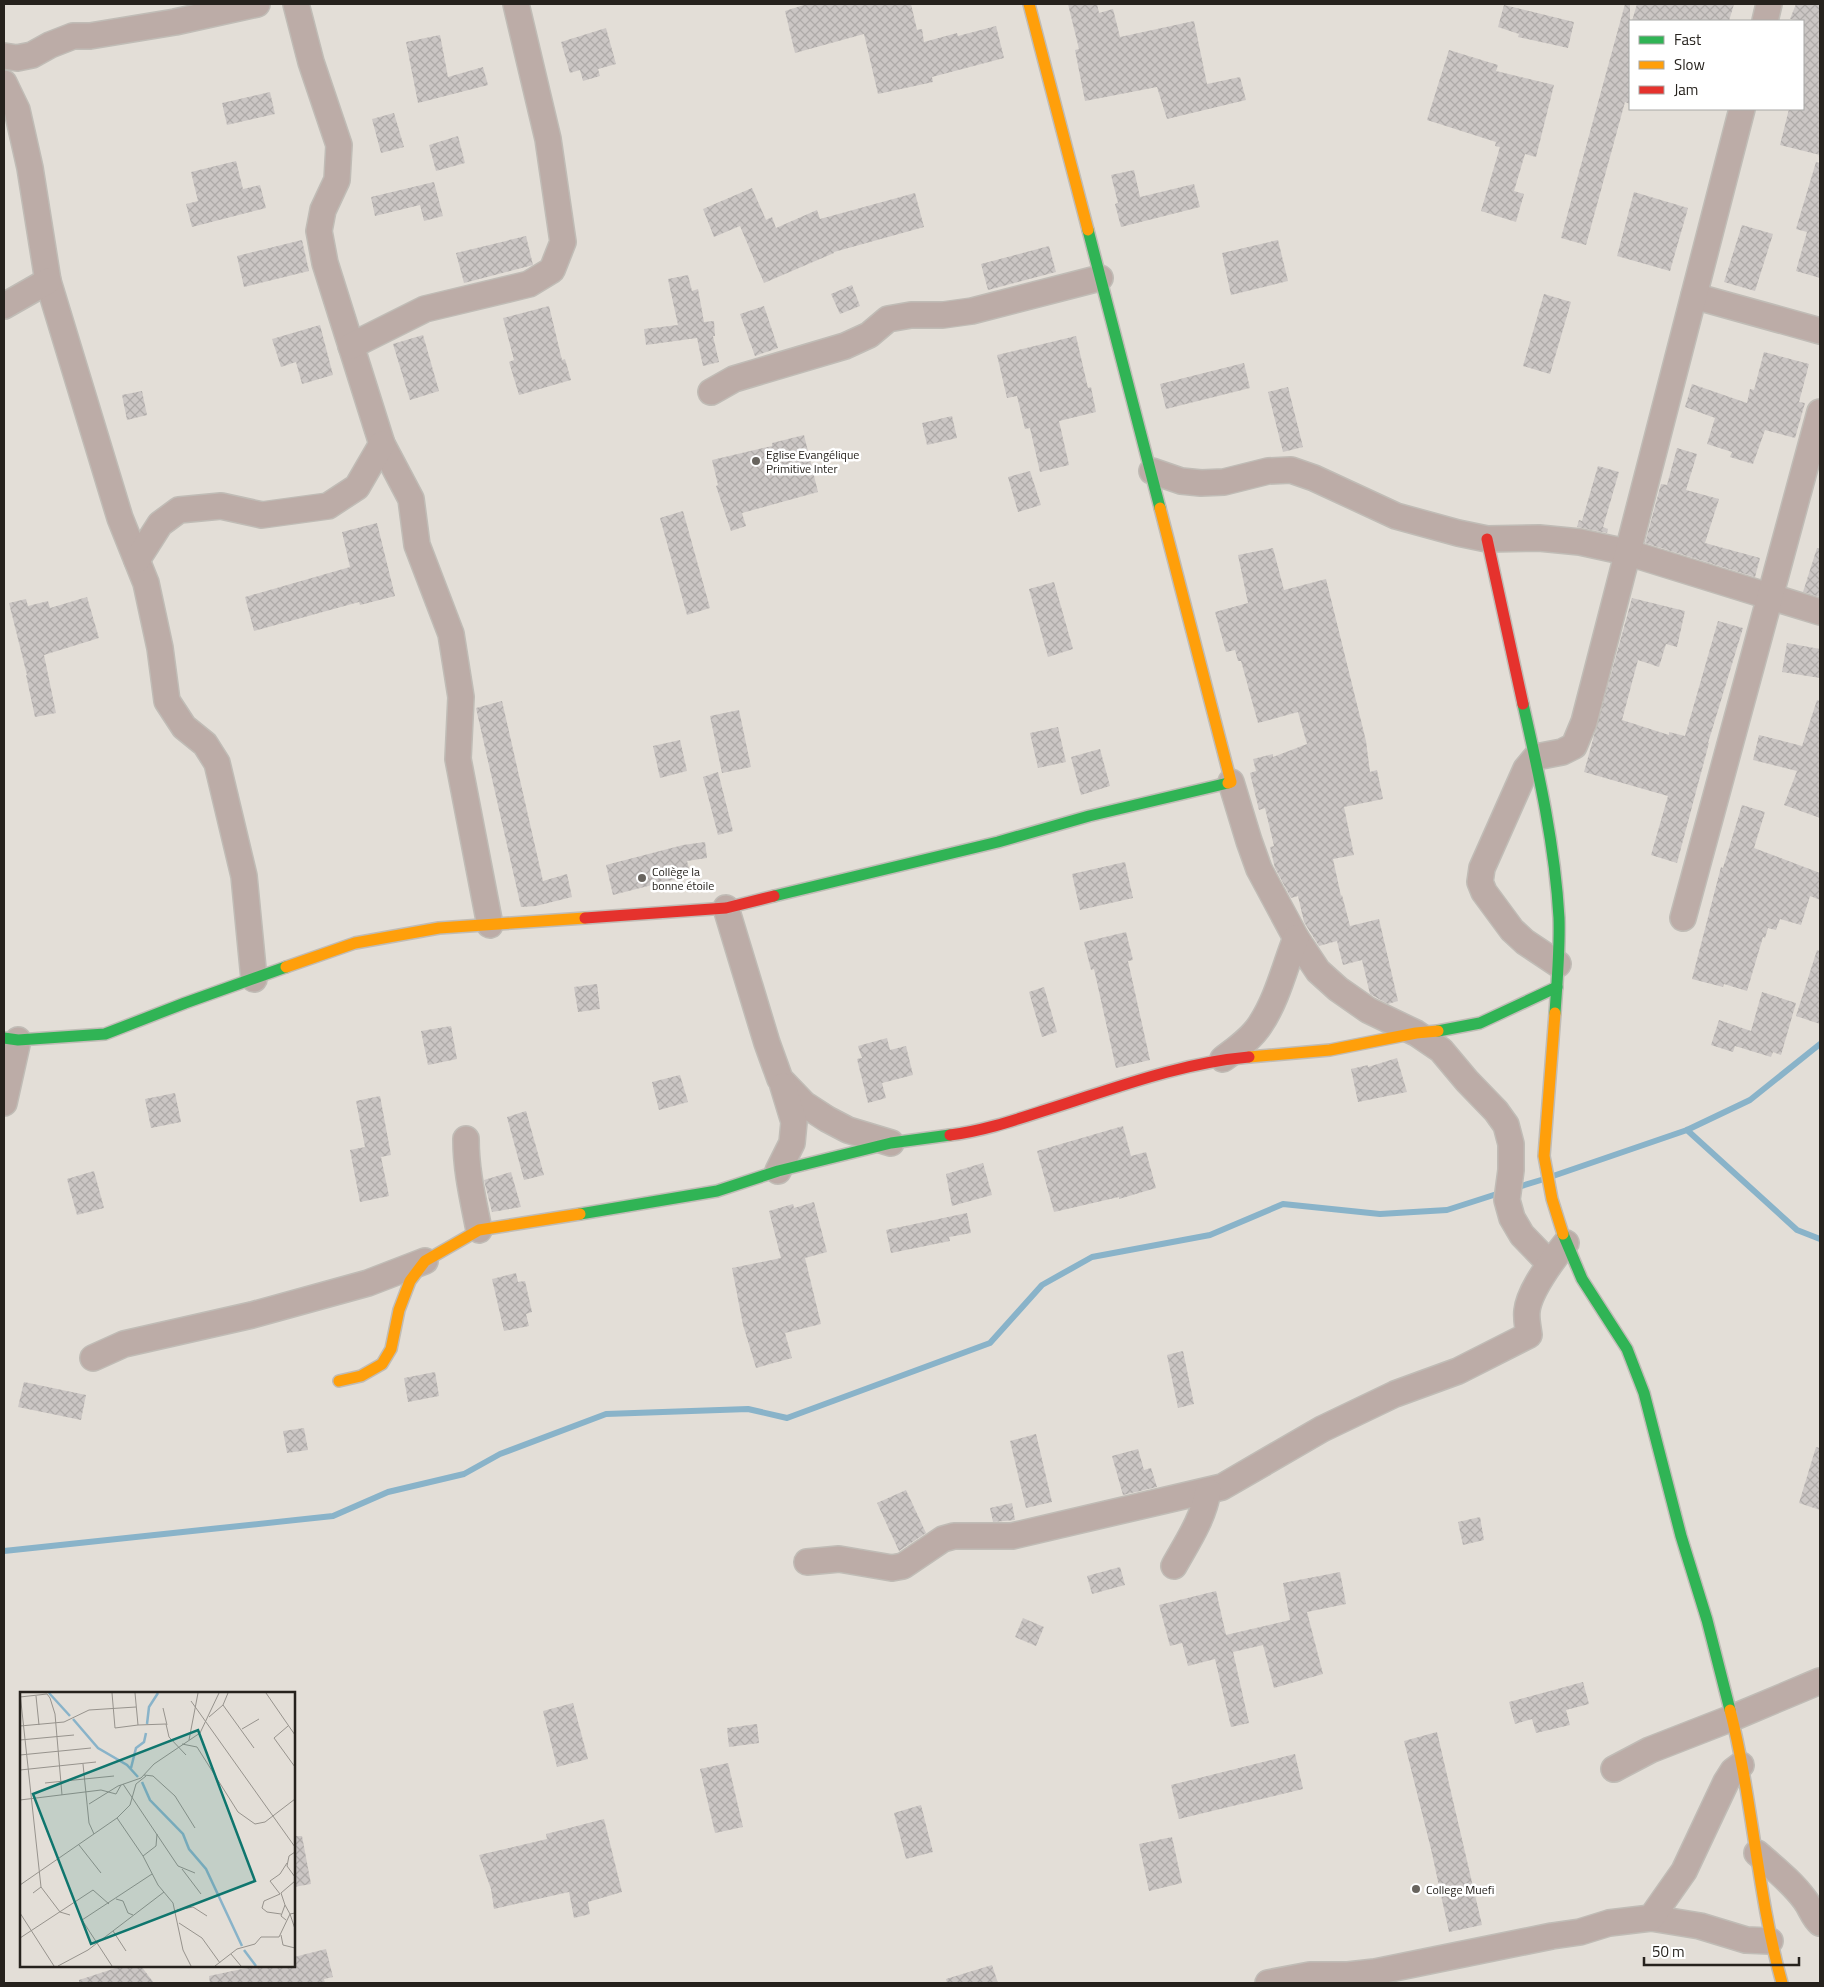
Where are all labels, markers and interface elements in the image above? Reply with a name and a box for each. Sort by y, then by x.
legend [1629,20,1804,110]
text: Fast [1674,28,1702,51]
text: Slow [1674,53,1705,76]
text: Jam [1674,78,1698,101]
place label: Eglise Evangélique Primitive Inter [766,445,859,478]
marker: Eglise Evangélique Primitive Inter [750,455,762,467]
place label: Collège la bonne étoile [652,862,714,895]
marker: Collège la bonne étoile [636,872,648,884]
inset map [20,1692,295,1967]
place label: College Muefi [1426,1880,1494,1899]
marker: College Muefi [1410,1883,1422,1895]
scale bar [1644,1934,1799,1966]
text: 50 m [1652,1940,1685,1963]

